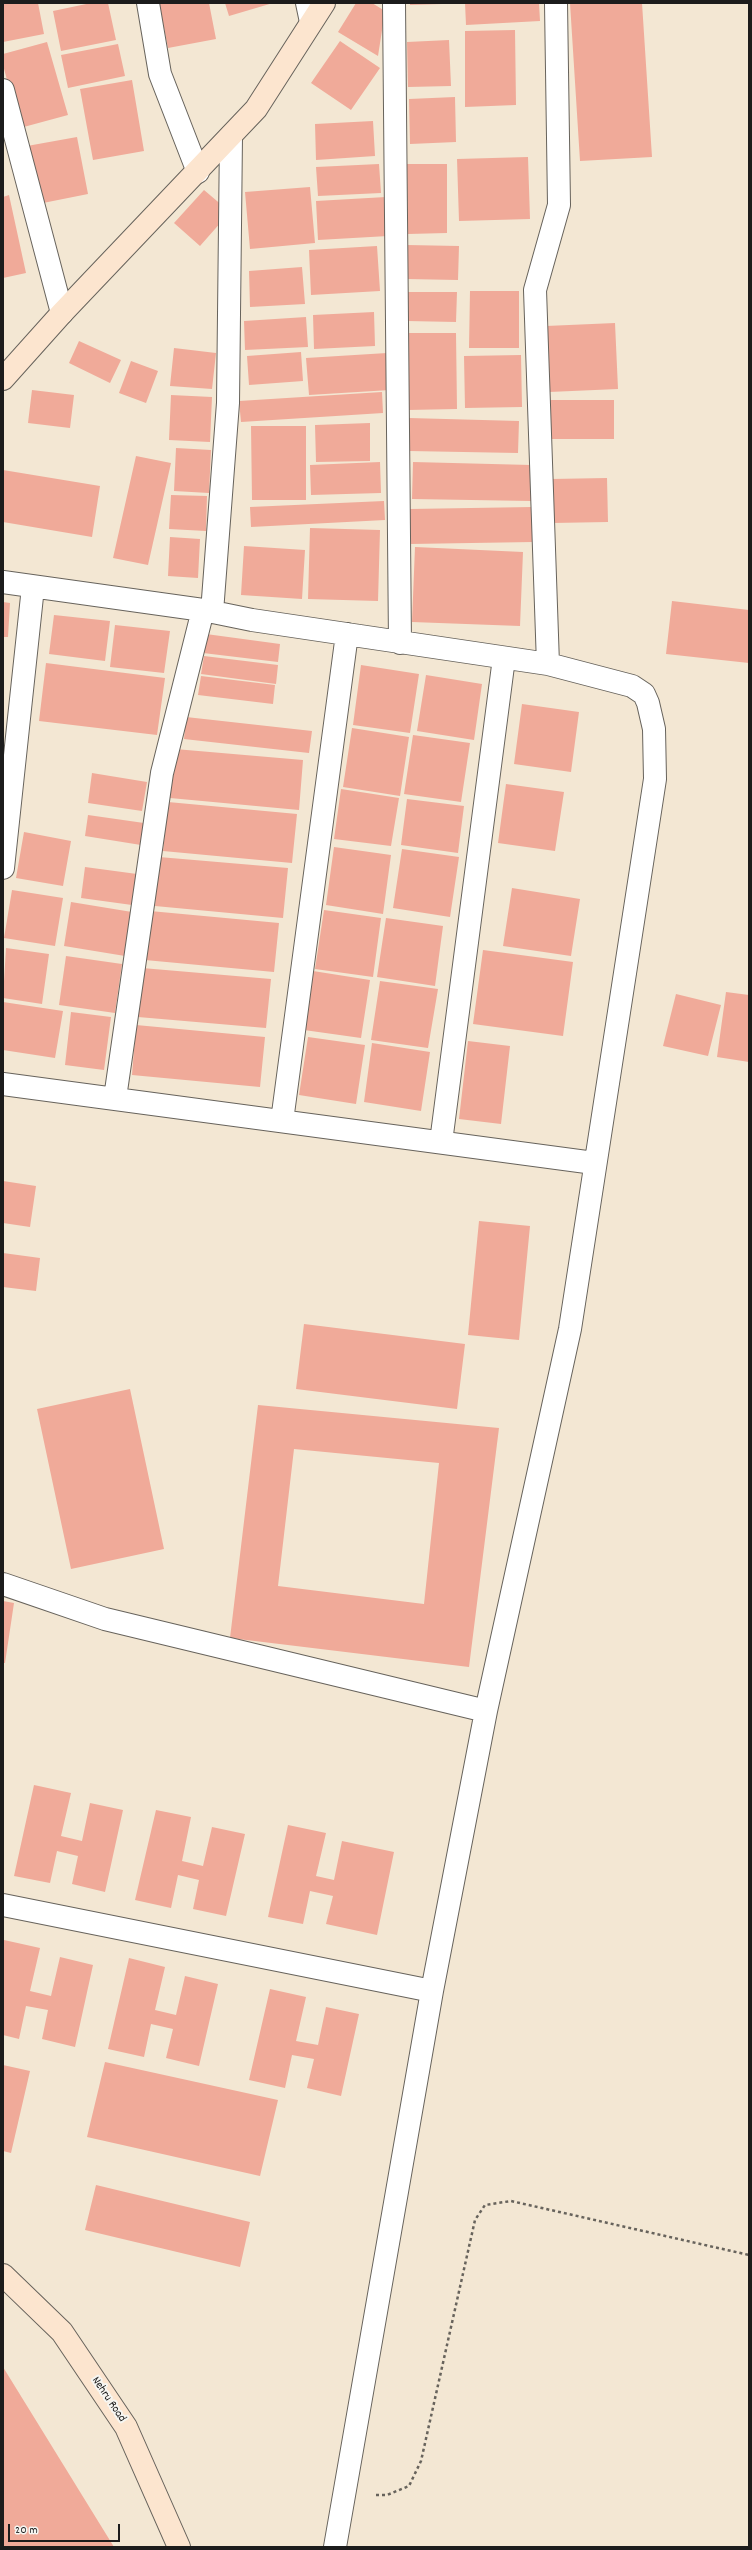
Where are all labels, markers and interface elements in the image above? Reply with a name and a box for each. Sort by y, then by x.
street label: Nehru Road [88,2375,128,2425]
scale bar [10,2516,122,2542]
text: 20 m [15,2522,38,2539]

